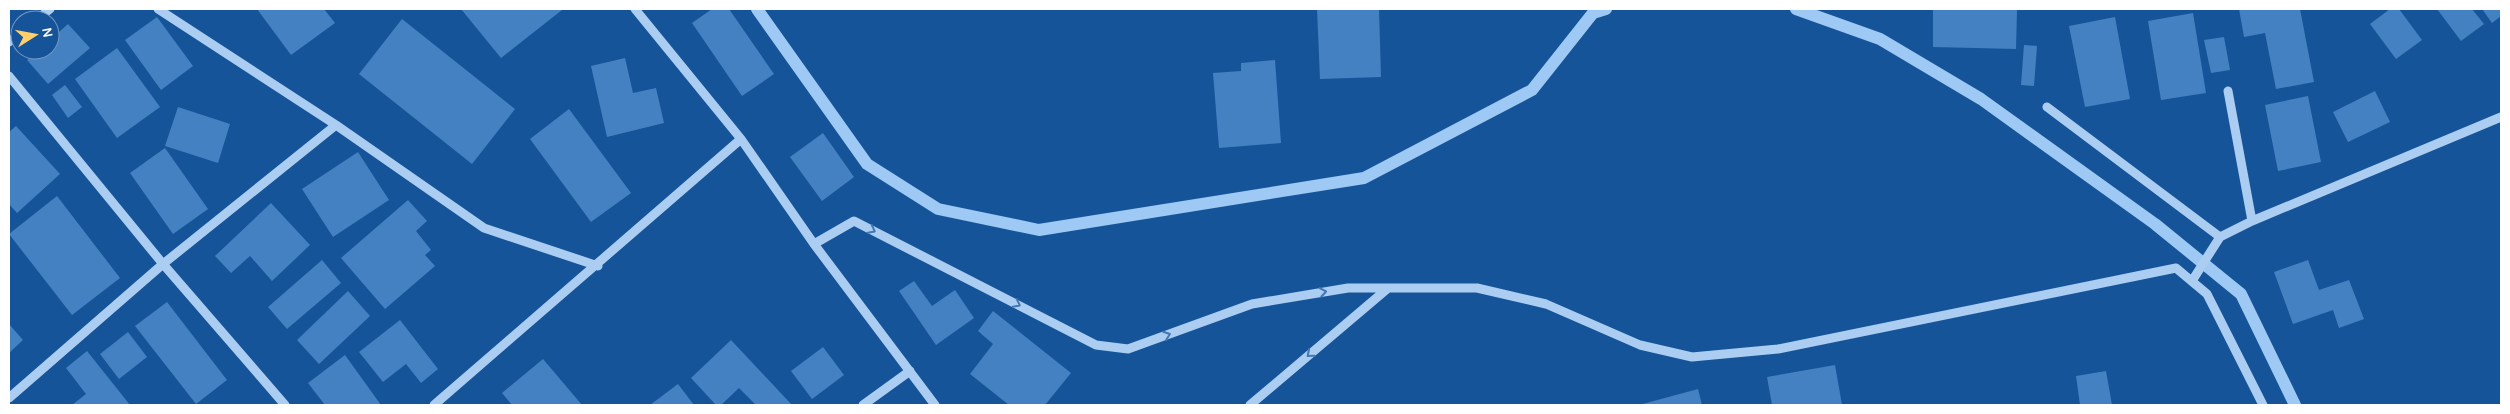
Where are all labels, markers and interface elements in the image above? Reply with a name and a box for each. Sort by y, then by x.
north arrow [10,10,60,60]
text: N [38,26,57,39]
one-way arrow [867,224,876,234]
one-way arrow [1319,288,1328,298]
one-way arrow [1012,298,1021,308]
one-way arrow [1162,331,1171,341]
one-way arrow [1306,349,1315,358]

